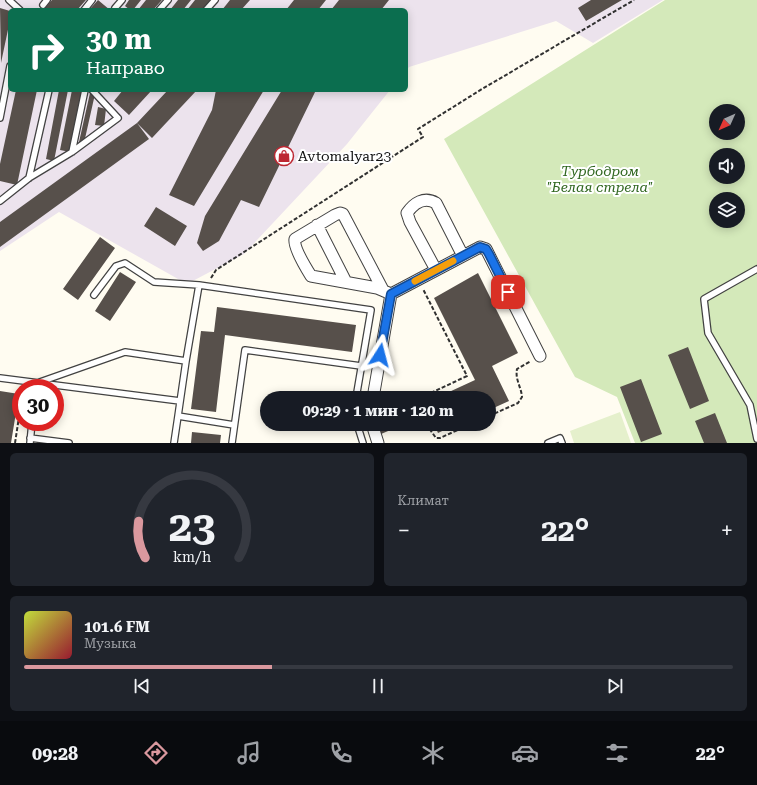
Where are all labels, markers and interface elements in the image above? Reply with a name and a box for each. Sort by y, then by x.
text: 30 m [86,23,151,56]
icon: right [20,24,72,76]
text: Направо [86,57,165,78]
north arrow [709,104,745,140]
map controls [709,104,745,228]
shop icon: Avtomalyar23 [273,145,295,167]
place label: Avtomalyar23 [298,148,391,164]
button: sound [709,148,745,184]
park label: Турбодром "Белая стрела" [547,163,653,195]
button: layers [709,192,745,228]
pin [491,275,525,309]
icon: arrive [497,281,519,303]
position arrow [359,334,401,376]
speed limit sign: 30 [12,379,64,431]
text: 09:29 · 1 мин · 120 m [302,402,454,420]
text: Климат [398,493,449,508]
text: 23 [168,501,215,550]
text: 22° [541,513,590,548]
text: − [398,518,410,543]
text: + [721,518,733,543]
text: km/h [173,548,211,564]
text: 101.6 FM [84,618,150,636]
text: Музыка [84,636,136,651]
icon: previous [131,675,153,697]
icon: pause [367,675,389,697]
icon: next [604,675,626,697]
icon: directions [142,739,170,767]
icon: music [235,739,263,767]
icon: phone [327,739,355,767]
icon: climate [419,739,447,767]
icon: car [511,739,539,767]
icon: filters [603,739,631,767]
text: 09:28 [32,743,78,764]
text: 22° [696,743,725,764]

